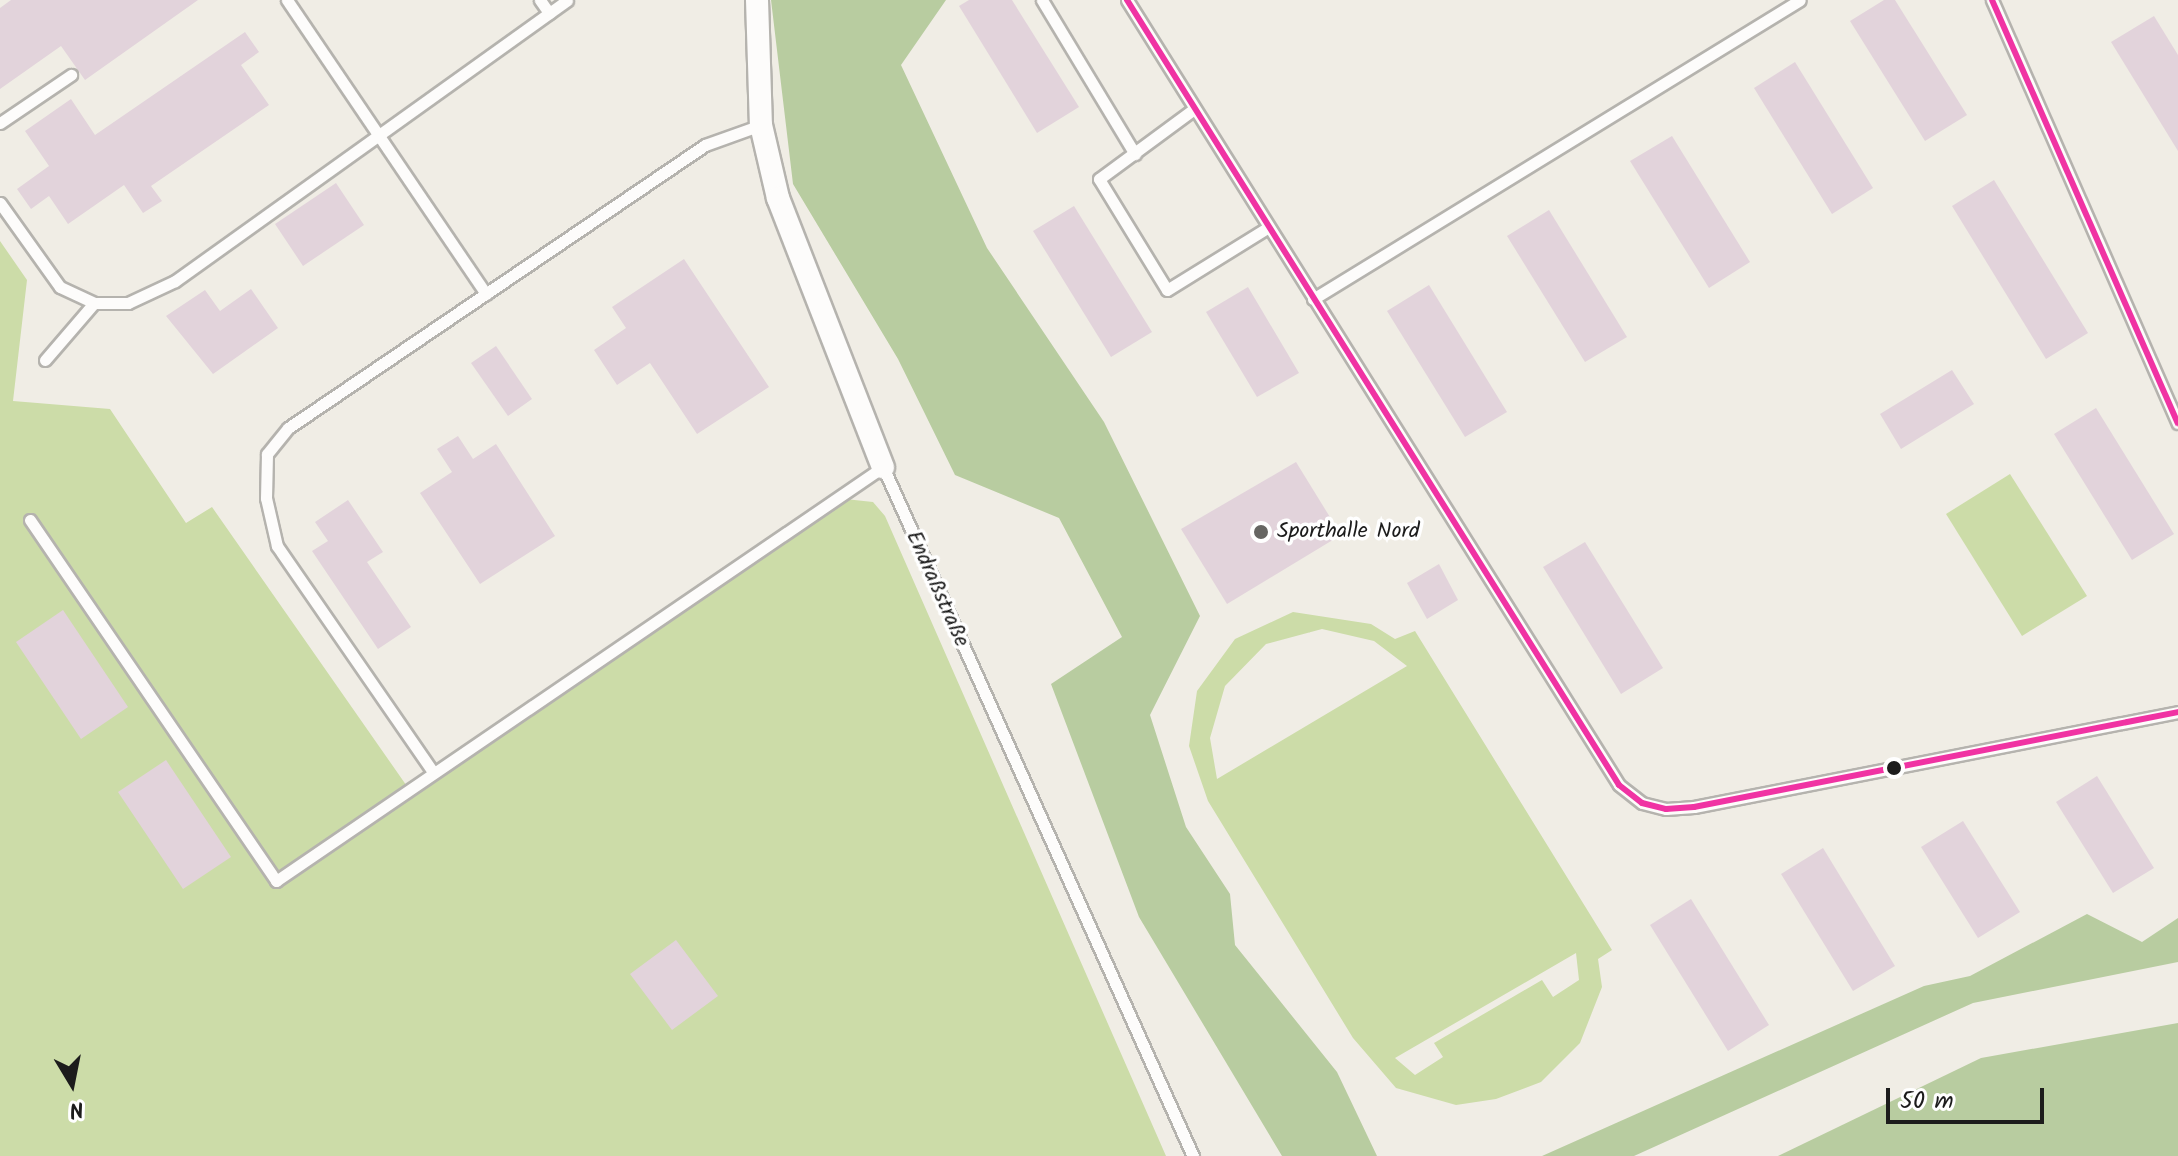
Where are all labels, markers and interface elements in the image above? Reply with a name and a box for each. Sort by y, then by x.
place label: Sporthalle Nord [1277,519,1420,545]
marker: Sporthalle Nord [1252,523,1270,541]
street label: Endraßstraße [900,527,974,651]
unlabelled marker [1886,760,1902,776]
north arrow [32,1044,112,1124]
scale bar [1890,1072,2048,1122]
text: 50 m [1900,1082,1954,1121]
text: N [66,1090,86,1127]

